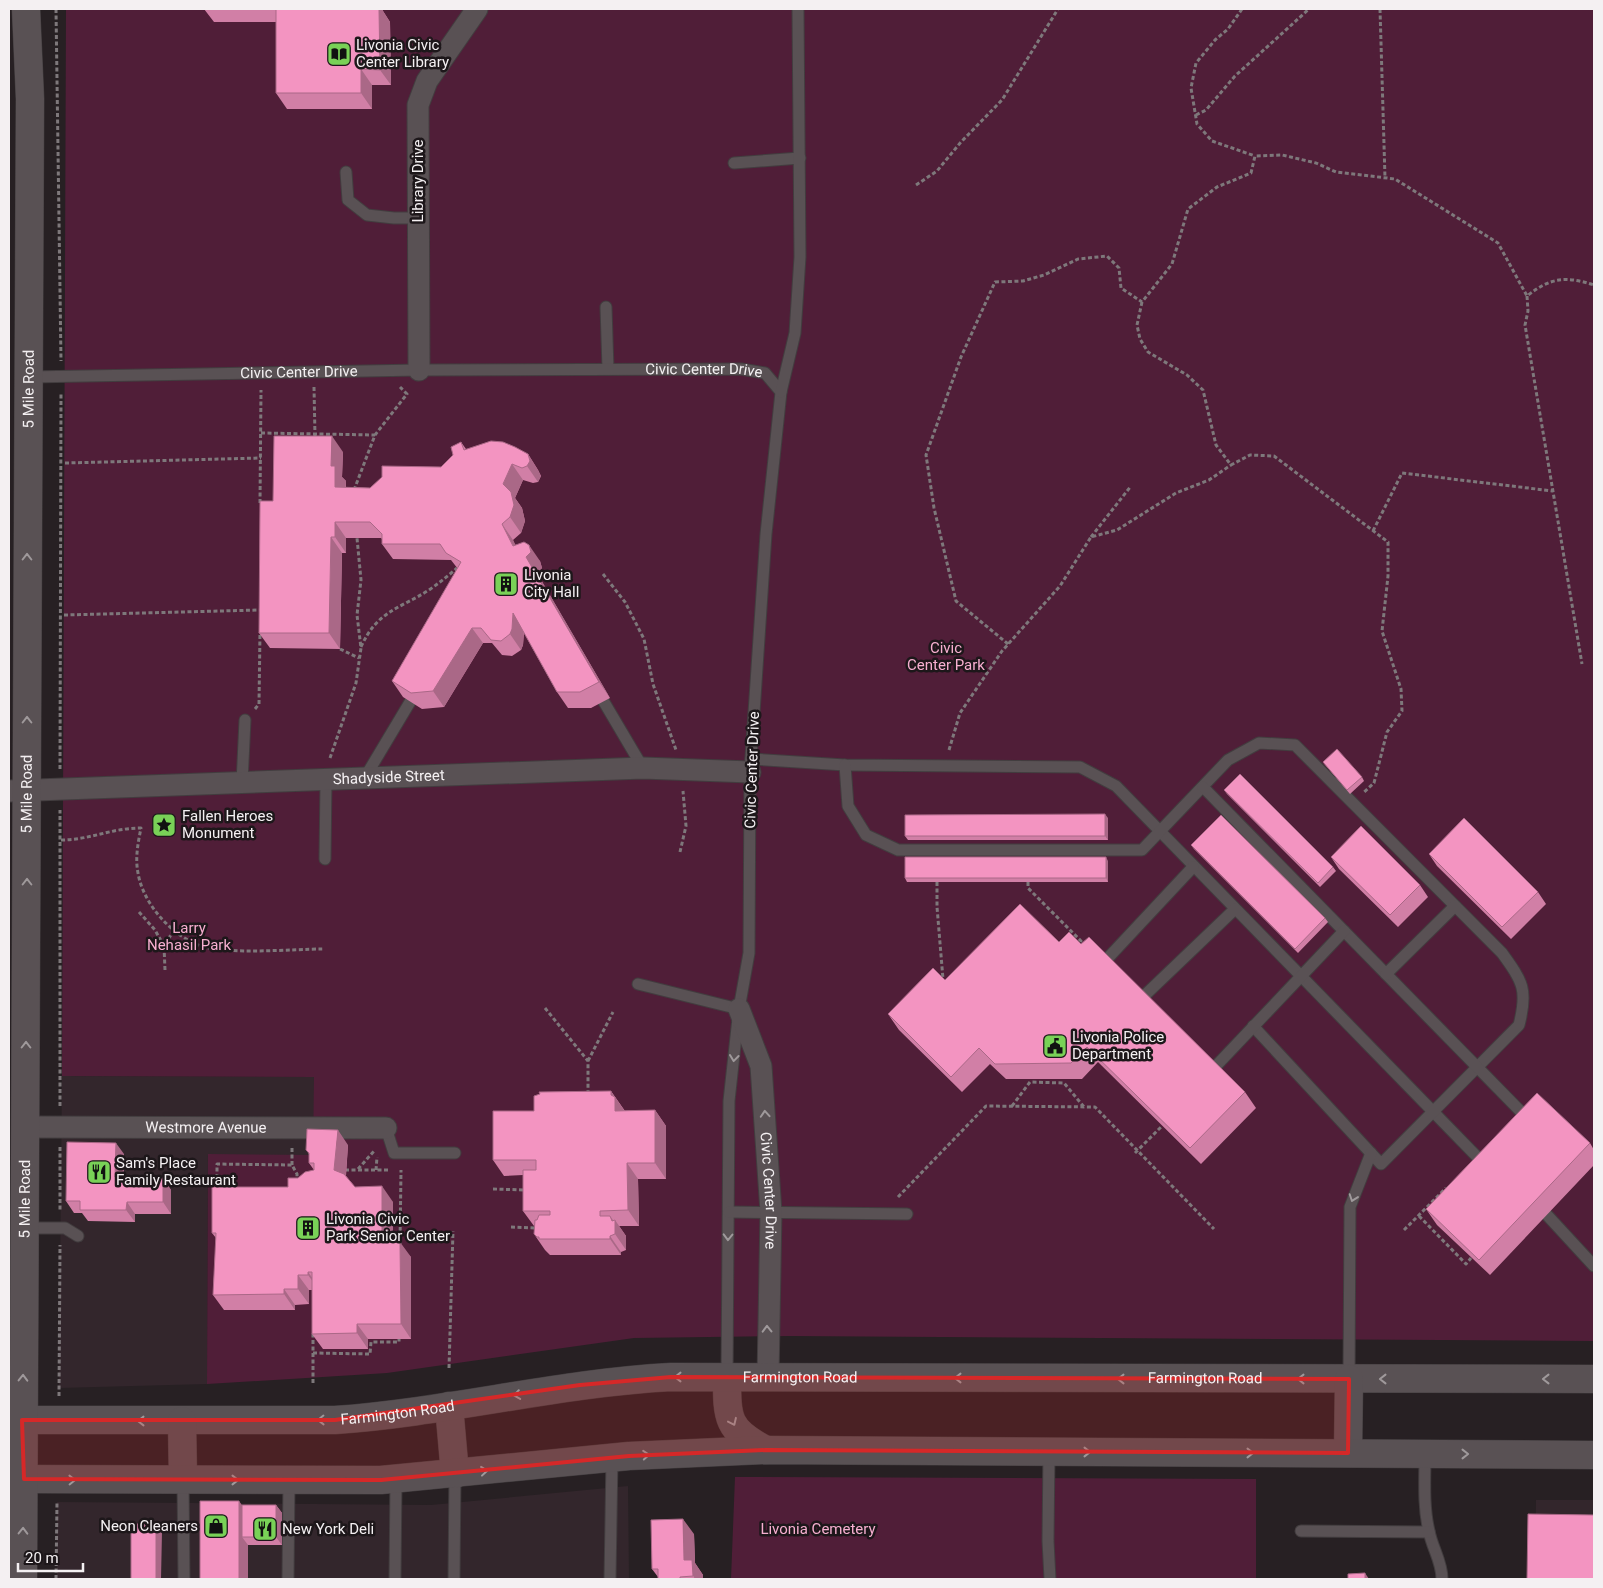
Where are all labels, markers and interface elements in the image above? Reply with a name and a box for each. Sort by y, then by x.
place label: Livonia Civic Center Library [356,36,449,71]
library icon: Livonia Civic Center Library [326,41,352,67]
street label: Library Drive [409,140,427,222]
street label: 5 Mile Road [19,350,38,428]
street label: Civic Center Drive [645,360,764,381]
street label: Civic Center Drive [240,362,358,382]
one-way arrow [22,553,32,561]
place label: Livonia City Hall [524,566,579,601]
building icon: Livonia City Hall [493,571,519,597]
park label: Civic Center Park [907,639,985,674]
street label: Civic Center Drive [741,711,763,829]
one-way arrow [22,716,32,724]
street label: 5 Mile Road [18,755,36,833]
street label: Shadyside Street [332,766,445,788]
place label: Fallen Heroes Monument [182,807,273,842]
place icon: Fallen Heroes Monument [151,812,177,838]
one-way arrow [22,878,32,886]
park label: Larry Nehasil Park [147,919,231,954]
place label: Livonia Police Department [1072,1028,1164,1063]
public building icon: Livonia Police Department [1042,1033,1068,1059]
one-way arrow [21,1041,31,1048]
one-way arrow [729,1054,740,1062]
one-way arrow [759,1110,770,1118]
street label: Westmore Avenue [145,1118,267,1137]
street label: Civic Center Drive [757,1131,780,1249]
place label: Sam's Place Family Restaurant [116,1154,236,1189]
restaurant icon: Sam's Place Family Restaurant [86,1159,112,1185]
street label: 5 Mile Road [16,1160,34,1238]
one-way arrow [1349,1194,1359,1202]
place label: Livonia Civic Park Senior Center [326,1210,450,1245]
building icon: Livonia Civic Park Senior Center [295,1215,321,1241]
one-way arrow [723,1234,733,1242]
one-way arrow [762,1325,773,1333]
street label: Farmington Road [743,1368,857,1386]
street label: Farmington Road [1148,1369,1262,1387]
one-way arrow [674,1372,682,1382]
one-way arrow [954,1373,962,1383]
one-way arrow [18,1374,29,1382]
one-way arrow [1116,1374,1124,1384]
one-way arrow [1296,1374,1304,1384]
one-way arrow [1379,1374,1386,1384]
one-way arrow [1541,1374,1549,1384]
one-way arrow [513,1390,521,1400]
street label: Farmington Road [340,1397,456,1429]
one-way arrow [317,1415,325,1425]
one-way arrow [137,1416,145,1426]
one-way arrow [727,1416,737,1425]
one-way arrow [1084,1447,1091,1457]
one-way arrow [1246,1448,1254,1458]
one-way arrow [1461,1449,1469,1459]
one-way arrow [642,1450,650,1461]
one-way arrow [481,1466,489,1477]
one-way arrow [69,1475,77,1485]
one-way arrow [232,1475,239,1485]
shop icon: Neon Cleaners [203,1513,229,1539]
restaurant icon: New York Deli [252,1516,278,1542]
place label: Neon Cleaners [100,1517,198,1535]
place label: New York Deli [282,1520,374,1538]
park label: Livonia Cemetery [760,1520,876,1538]
one-way arrow [18,1526,29,1534]
scale bar [18,1540,82,1572]
text: 20 m [25,1549,59,1567]

